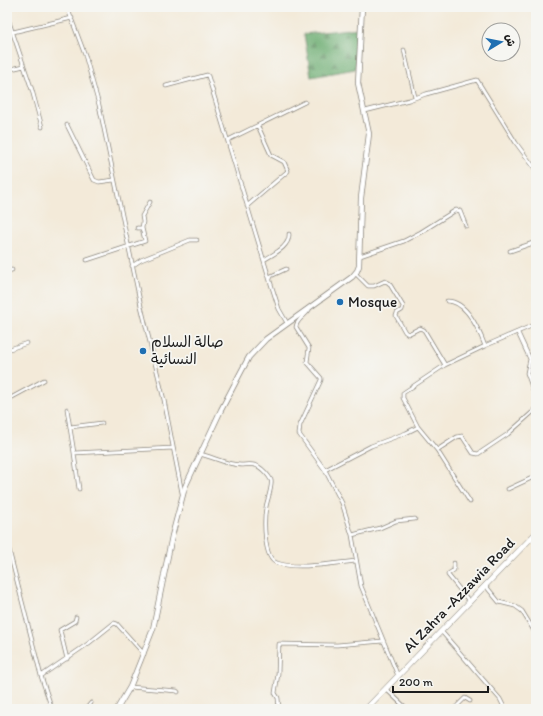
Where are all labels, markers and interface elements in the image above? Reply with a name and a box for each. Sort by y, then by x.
north arrow [481,22,521,62]
text: ش [503,33,518,47]
place label: Mosque [348,293,397,311]
marker: Mosque [335,297,345,307]
place label: صالة السلام النسائية [151,333,224,368]
marker: صالة السلام النسائية [138,346,148,356]
street label: Al Zahra -Azzawia Road [399,533,519,656]
scale bar [393,668,488,694]
text: 200 m [399,675,433,689]

